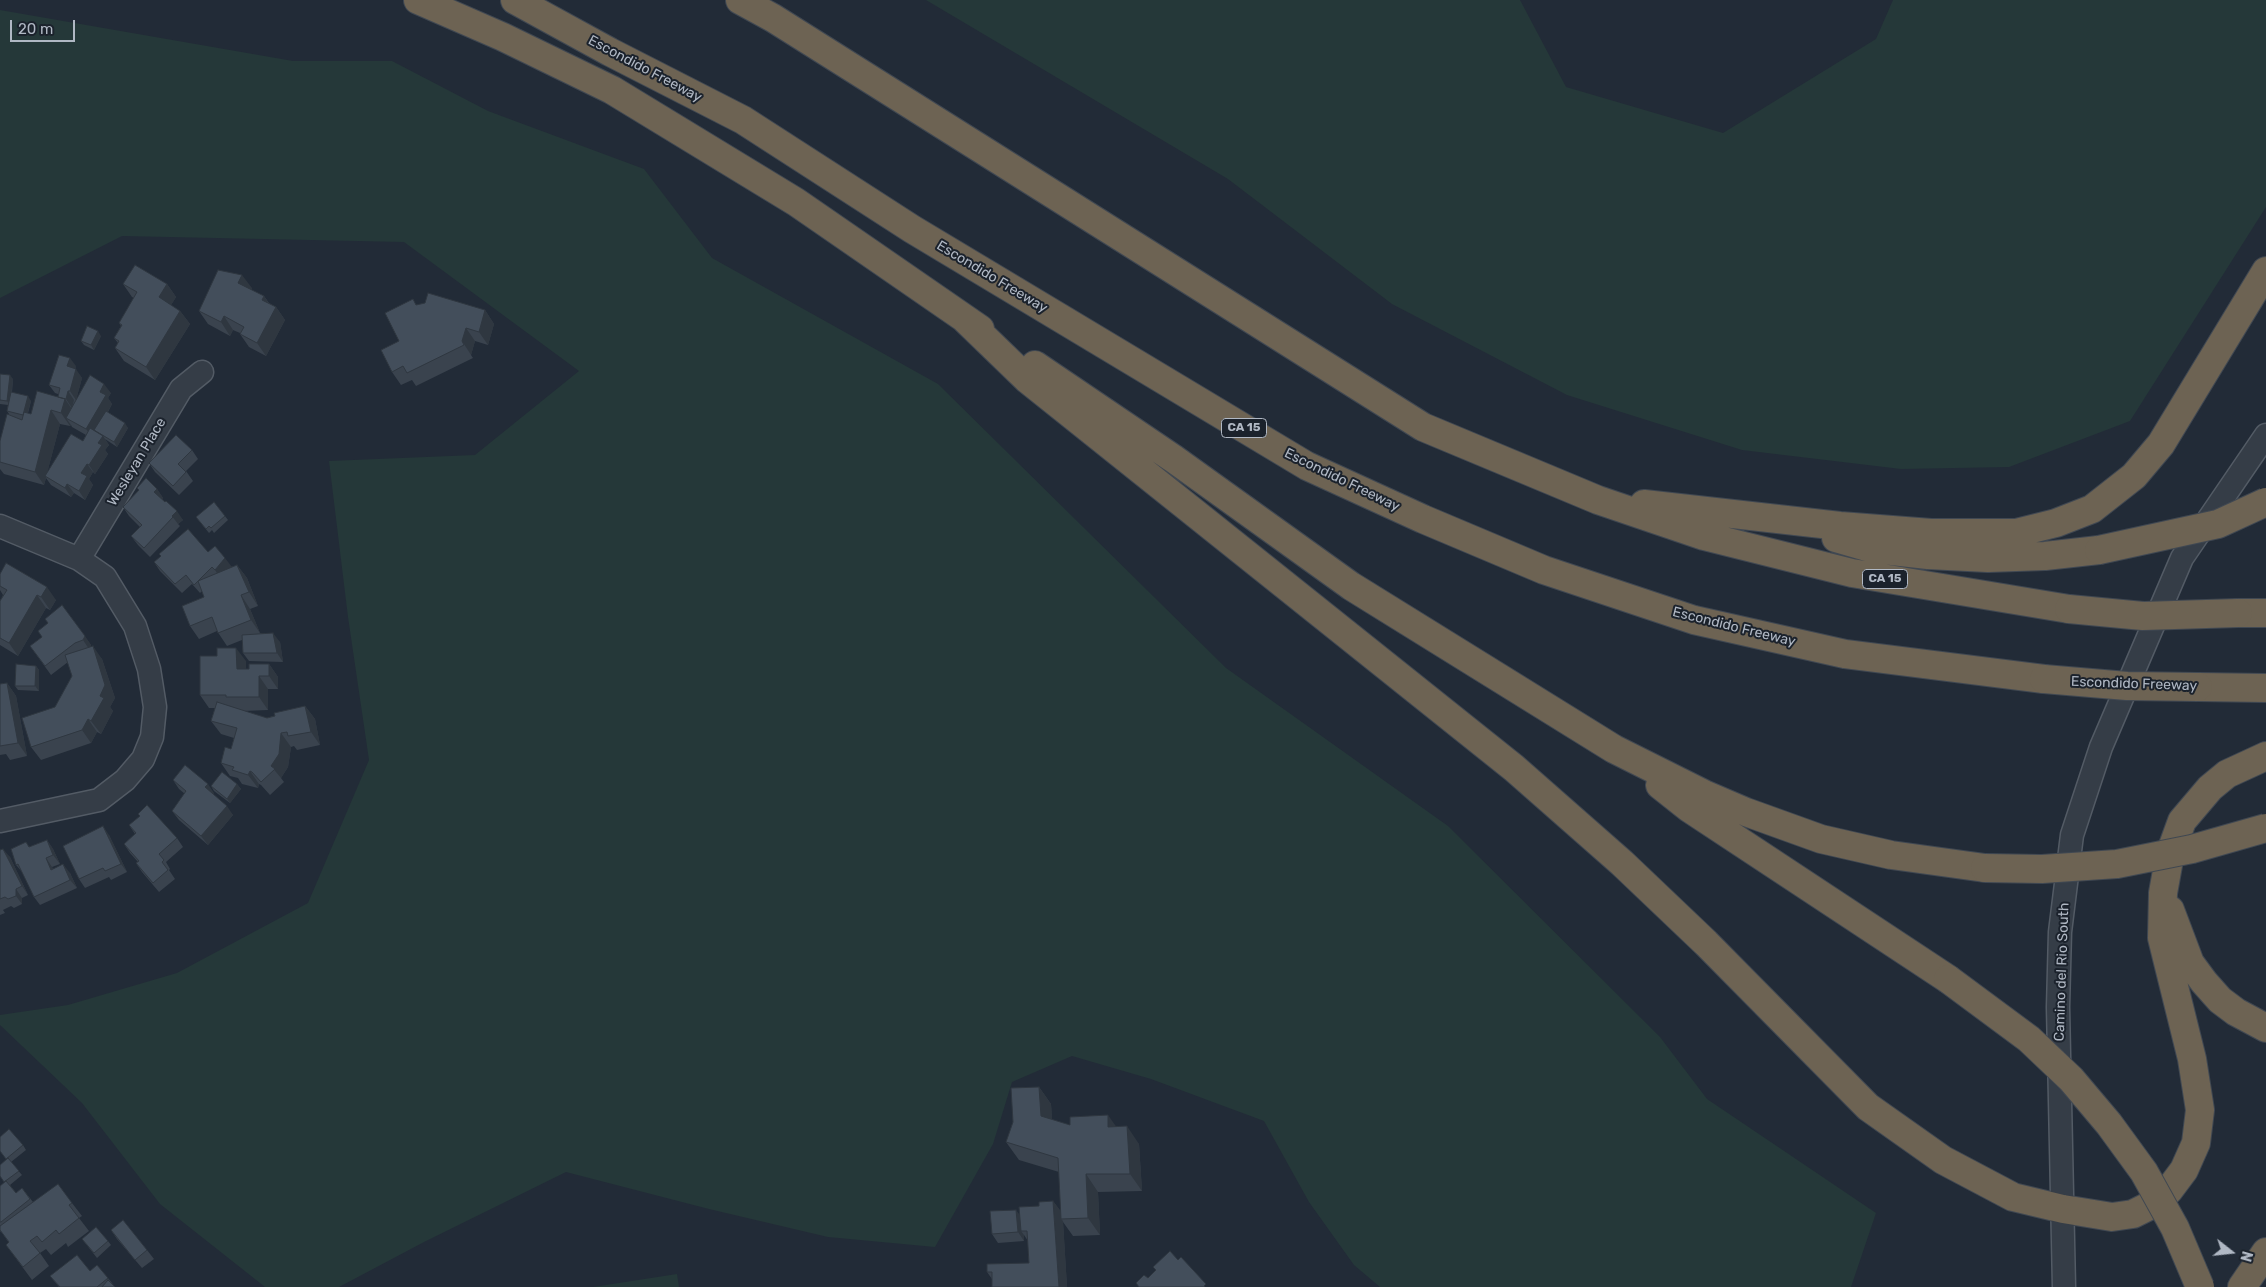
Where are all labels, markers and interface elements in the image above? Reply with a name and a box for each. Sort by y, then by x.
scale bar [12,10,78,42]
text: 20 m [18,20,53,38]
street label: Escondido Freeway [585,32,705,106]
street label: Escondido Freeway [934,237,1050,317]
street label: Wesleyan Place [104,415,170,509]
road number: CA 15 [1222,418,1266,438]
street label: Escondido Freeway [1282,445,1402,515]
road number: CA 15 [1862,570,1908,588]
street label: Escondido Freeway [1671,604,1797,650]
street label: Escondido Freeway [2071,673,2197,695]
street label: Camino del Rio South [2051,902,2073,1042]
north arrow [2206,1227,2256,1277]
text: N [2236,1249,2255,1263]

